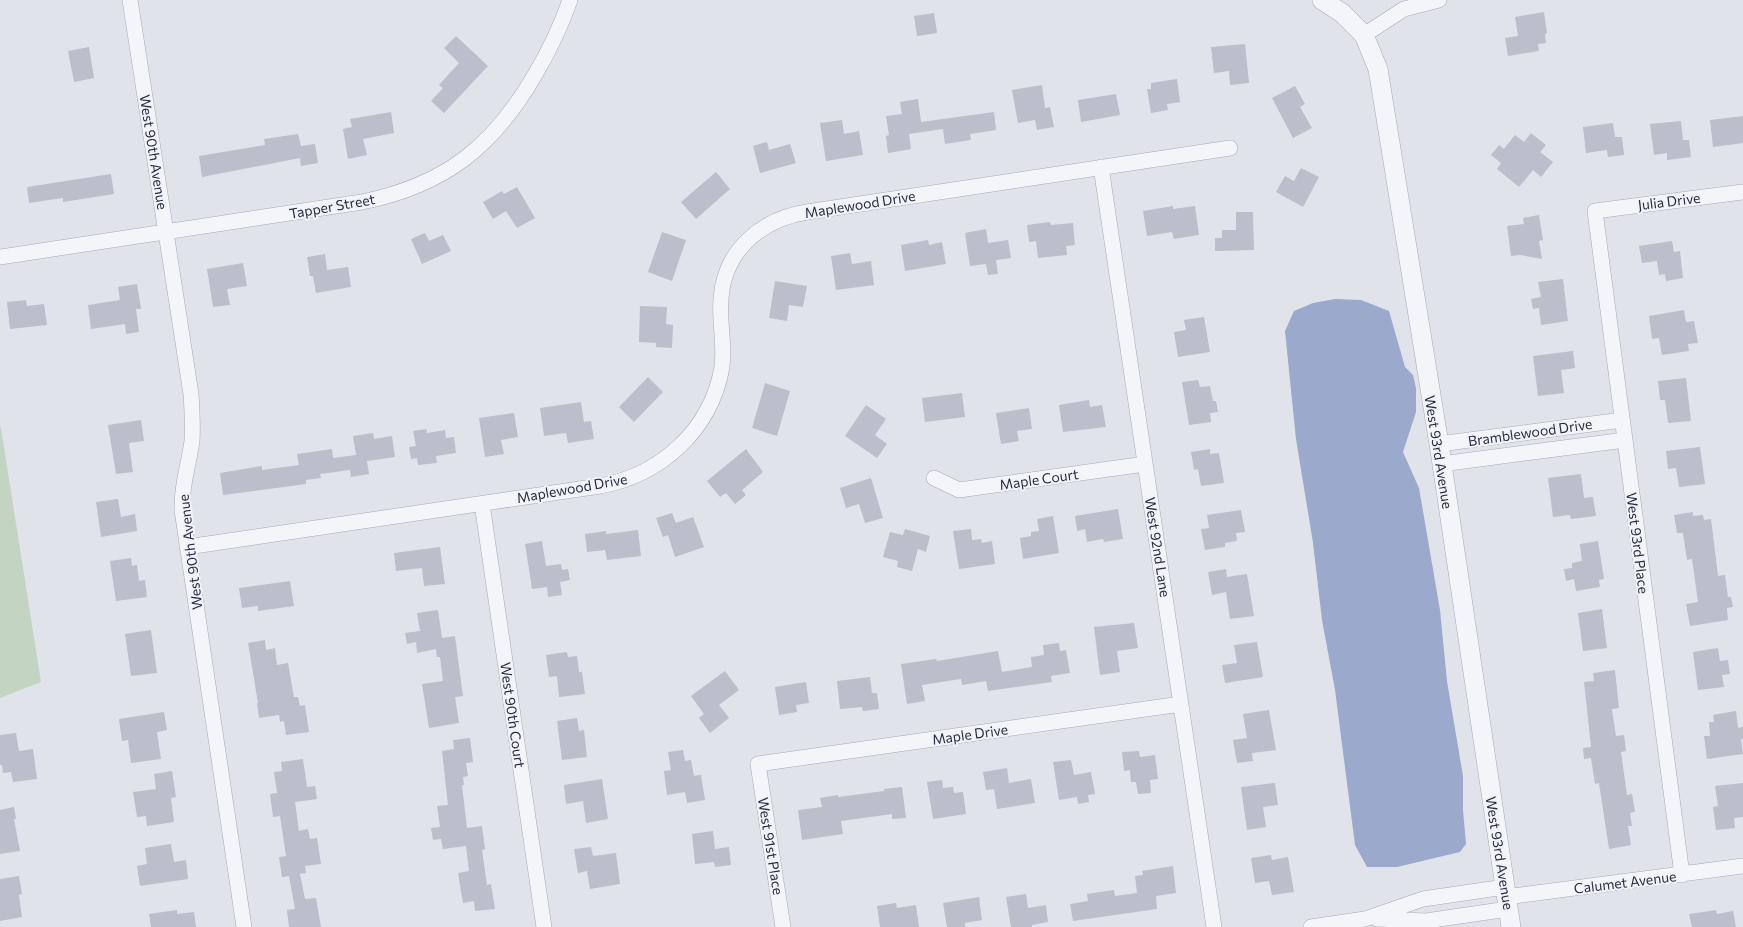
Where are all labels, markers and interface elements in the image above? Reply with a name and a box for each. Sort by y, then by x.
street label: West 90th Avenue [137,93,171,211]
street label: Maplewood Drive [803,187,917,221]
street label: Julia Drive [1637,189,1701,213]
street label: Tapper Street [288,190,377,222]
street label: West 93rd Avenue [1422,394,1456,510]
street label: Bramblewood Drive [1467,415,1593,449]
street label: Maple Court [998,465,1080,493]
street label: Maplewood Drive [515,470,629,506]
street label: West 93rd Place [1623,491,1653,595]
street label: West 90th Avenue [174,493,206,611]
street label: West 92nd Lane [1142,496,1174,598]
street label: West 90th Court [497,661,529,769]
street label: Maple Drive [931,720,1009,748]
street label: West 93rd Avenue [1483,795,1517,911]
street label: West 91st Place [755,796,787,896]
street label: Calumet Avenue [1573,867,1677,897]

